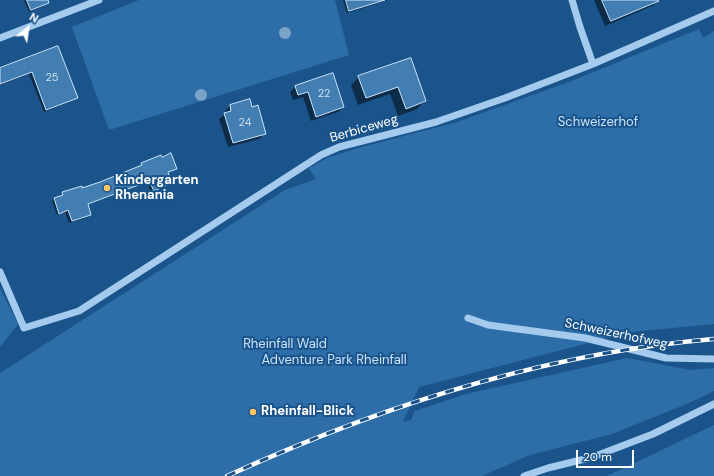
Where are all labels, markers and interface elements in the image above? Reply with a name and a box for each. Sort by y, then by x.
north arrow [8,8,48,48]
text: N [27,10,41,26]
house number: 25 [45,71,59,85]
house number: 22 [318,87,330,101]
street label: Berbiceweg [328,112,400,146]
park label: Schweizerhof [558,115,638,131]
house number: 24 [239,116,251,130]
place label: Kindergarten Rhenania [115,173,199,204]
marker: Kindergarten Rhenania [102,183,112,193]
street label: Schweizerhofweg [563,315,669,353]
park label: Rheinfall Wald [243,337,327,353]
park label: Adventure Park Rheinfall [261,353,407,369]
place label: Rheinfall-Blick [261,404,354,420]
marker: Rheinfall-Blick [248,407,258,417]
scale bar [578,442,636,468]
text: 20 m [583,449,612,465]

